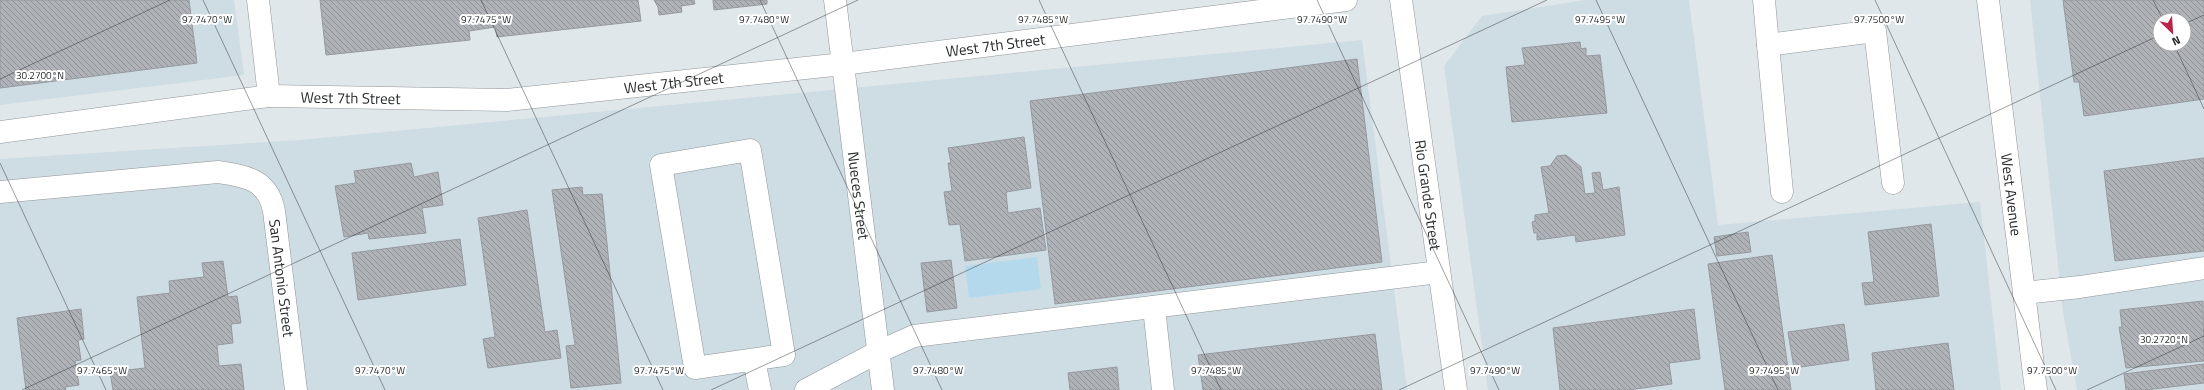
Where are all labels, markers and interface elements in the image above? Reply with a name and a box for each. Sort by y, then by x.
text: 97.7470°W [182,12,232,27]
text: 97.7475°W [461,12,511,27]
text: 97.7480°W [739,12,789,27]
text: 97.7485°W [1018,12,1068,27]
text: 97.7490°W [1297,12,1347,27]
text: 97.7495°W [1575,12,1625,27]
text: 97.7500°W [1854,12,1904,27]
north arrow [2152,12,2192,52]
street label: West 7th Street [944,27,1047,62]
text: N [2169,32,2183,50]
street label: West 7th Street [623,65,725,99]
text: 30.2700°N [16,68,64,83]
street label: West 7th Street [300,85,401,110]
street label: Rio Grande Street [1409,138,1448,253]
street label: Nueces Street [842,150,876,242]
street label: West Avenue [1995,152,2028,237]
street label: San Antonio Street [264,218,301,339]
text: 30.2720°N [2140,332,2188,347]
text: 97.7465°W [77,363,127,378]
text: 97.7470°W [355,363,405,378]
text: 97.7475°W [634,363,684,378]
text: 97.7480°W [913,363,963,378]
text: 97.7485°W [1191,363,1241,378]
text: 97.7490°W [1470,363,1520,378]
text: 97.7495°W [1749,363,1799,378]
text: 97.7500°W [2027,363,2077,378]

